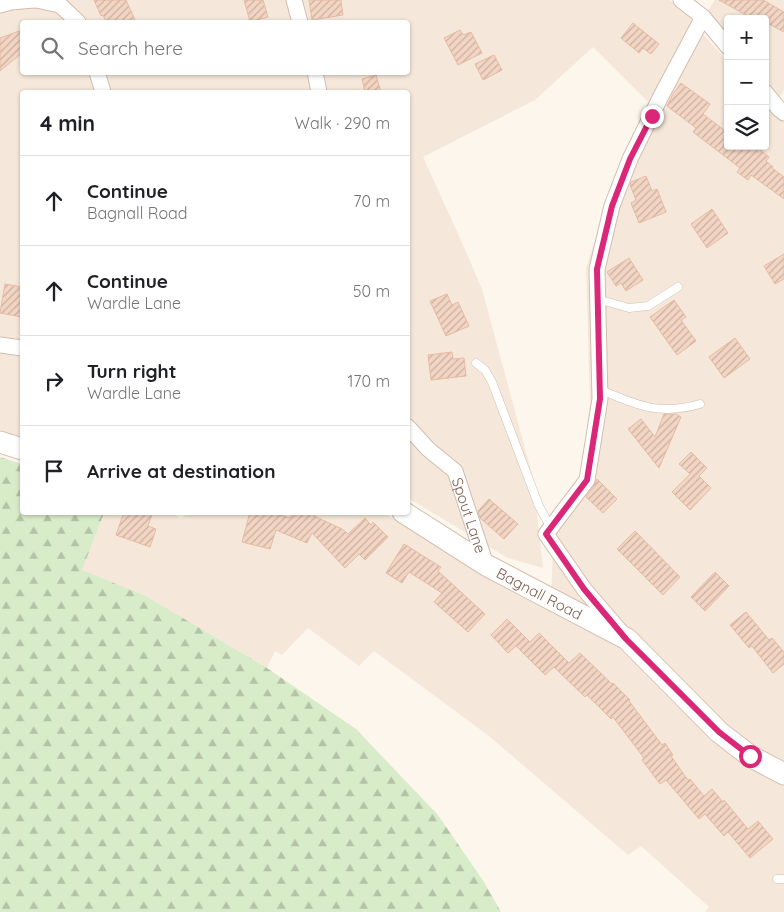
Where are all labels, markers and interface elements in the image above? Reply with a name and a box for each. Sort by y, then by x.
map controls [724,15,769,150]
button: + [724,15,769,60]
search box [20,20,410,75]
icon: search [38,34,66,62]
text: Search here [78,36,183,60]
button: − [724,60,769,105]
route end [641,105,664,128]
button: layers [724,105,769,150]
text: 4 min [40,110,95,136]
text: Walk · 290 m [295,113,390,133]
text: Continue [87,179,168,203]
icon: ahead [40,187,68,215]
text: 70 m [353,191,390,211]
text: Bagnall Road [87,203,187,223]
text: Continue [87,269,168,293]
icon: ahead [40,277,68,305]
text: 50 m [353,281,390,301]
text: Wardle Lane [87,293,181,313]
text: Turn right [87,359,176,383]
icon: right [40,367,68,395]
text: 170 m [347,371,390,391]
text: Wardle Lane [87,383,181,403]
icon: arrive [40,457,68,485]
text: Arrive at destination [87,459,276,483]
street label: Spout Lane [448,475,491,555]
street label: Bagnall Road [493,563,586,623]
route start [739,745,762,768]

